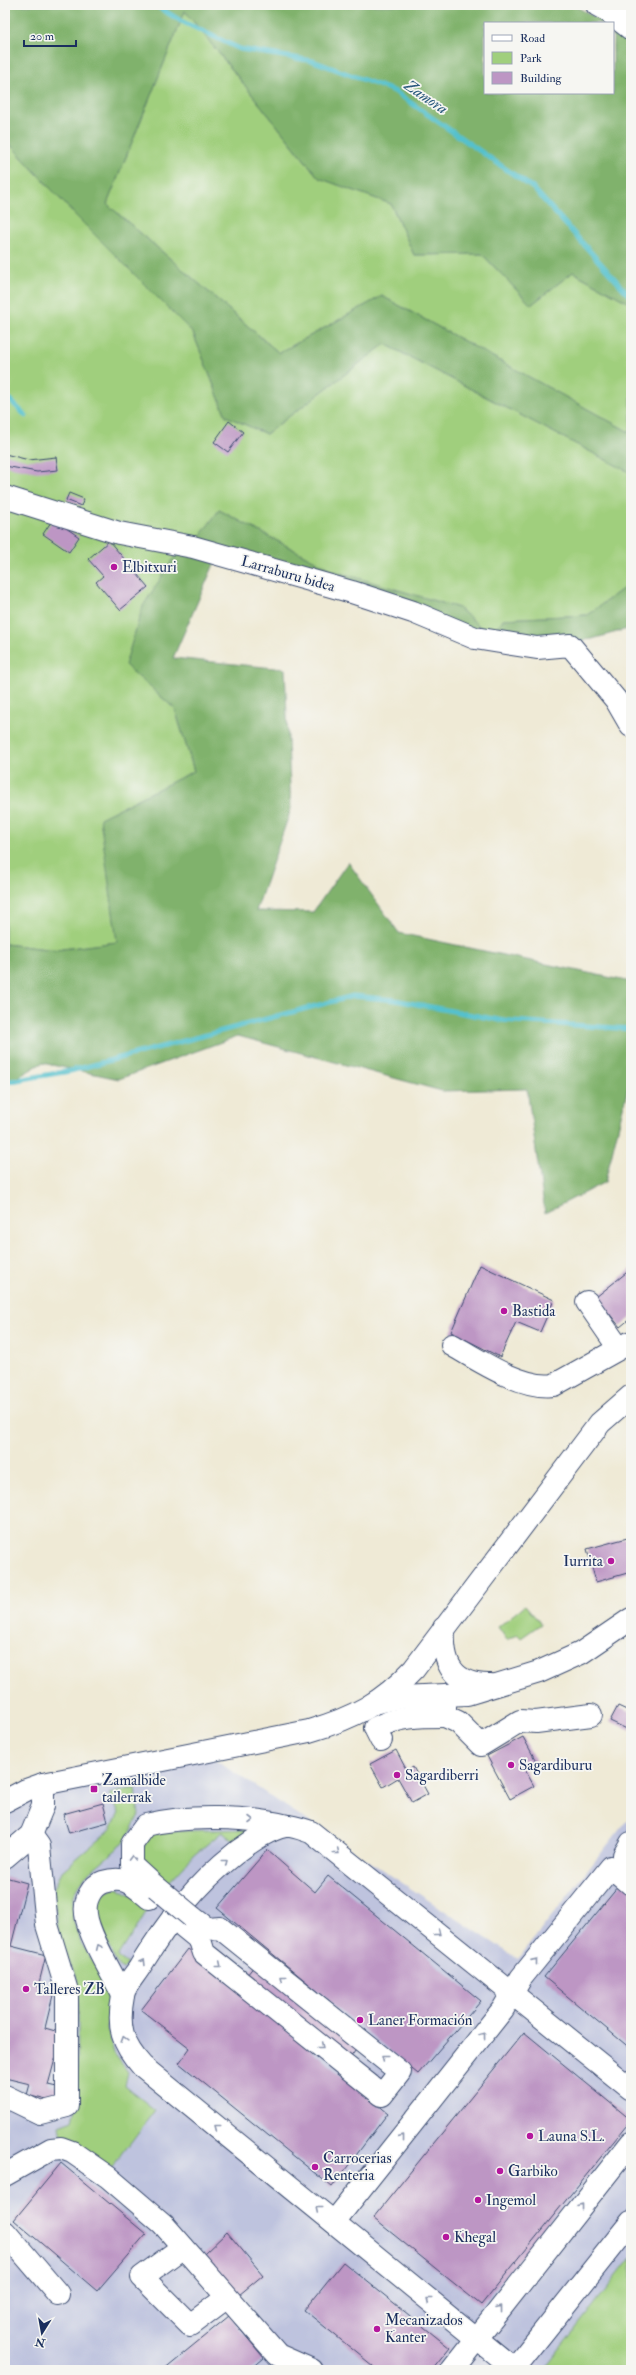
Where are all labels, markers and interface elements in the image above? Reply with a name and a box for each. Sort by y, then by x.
scale bar [24,22,76,48]
legend [484,22,614,94]
text: 20 m [30,29,55,44]
text: Road [520,31,545,46]
text: Park [520,51,542,66]
text: Building [520,71,563,86]
water label: Zamora [400,75,451,119]
street label: Larraburu bidea [239,551,338,597]
place label: Elbitxuri [122,558,177,577]
marker: Elbitxuri [109,562,119,572]
place label: Bastida [512,1302,556,1321]
marker: Bastida [499,1306,509,1316]
place label: Iurrita [563,1552,604,1571]
marker: Iurrita [606,1556,616,1566]
place label: Sagardiburu [519,1756,593,1775]
marker: Sagardiburu [506,1760,516,1770]
place label: Sagardiberri [405,1766,479,1785]
marker: Sagardiberri [392,1770,402,1780]
place label: Zamalbide tailerrak [102,1771,166,1807]
marker: Zamalbide tailerrak [89,1784,99,1794]
one-way arrow [248,1816,254,1824]
one-way arrow [332,1848,339,1855]
one-way arrow [128,1855,136,1861]
one-way arrow [221,1859,228,1866]
one-way arrow [434,1929,441,1936]
one-way arrow [96,1944,104,1952]
one-way arrow [139,1959,146,1966]
one-way arrow [530,1959,537,1966]
one-way arrow [214,1960,221,1967]
one-way arrow [279,1975,286,1982]
place label: Talleres ZB [34,1980,105,1999]
marker: Talleres ZB [21,1984,31,1994]
place label: Laner Formación [368,2011,473,2030]
marker: Laner Formación [355,2015,365,2025]
one-way arrow [478,2032,485,2039]
one-way arrow [120,2035,129,2042]
one-way arrow [316,2041,323,2048]
one-way arrow [381,2056,388,2063]
one-way arrow [214,2125,221,2132]
place label: Launa S.L. [538,2127,605,2146]
marker: Launa S.L. [525,2131,535,2141]
one-way arrow [397,2134,404,2141]
place label: Carrocerias Renteria [323,2149,392,2185]
marker: Carrocerias Renteria [310,2162,320,2172]
place label: Garbiko [508,2162,558,2181]
marker: Garbiko [495,2166,505,2176]
place label: Ingemol [486,2191,536,2210]
marker: Ingemol [473,2195,483,2205]
one-way arrow [576,2204,583,2211]
one-way arrow [315,2206,322,2213]
place label: Khegal [454,2228,496,2247]
marker: Khegal [441,2232,451,2242]
one-way arrow [427,2298,434,2305]
one-way arrow [496,2305,503,2313]
place label: Mecanizados Kanter [385,2311,463,2347]
north arrow [22,2313,62,2353]
marker: Mecanizados Kanter [372,2324,382,2334]
text: N [33,2335,47,2350]

